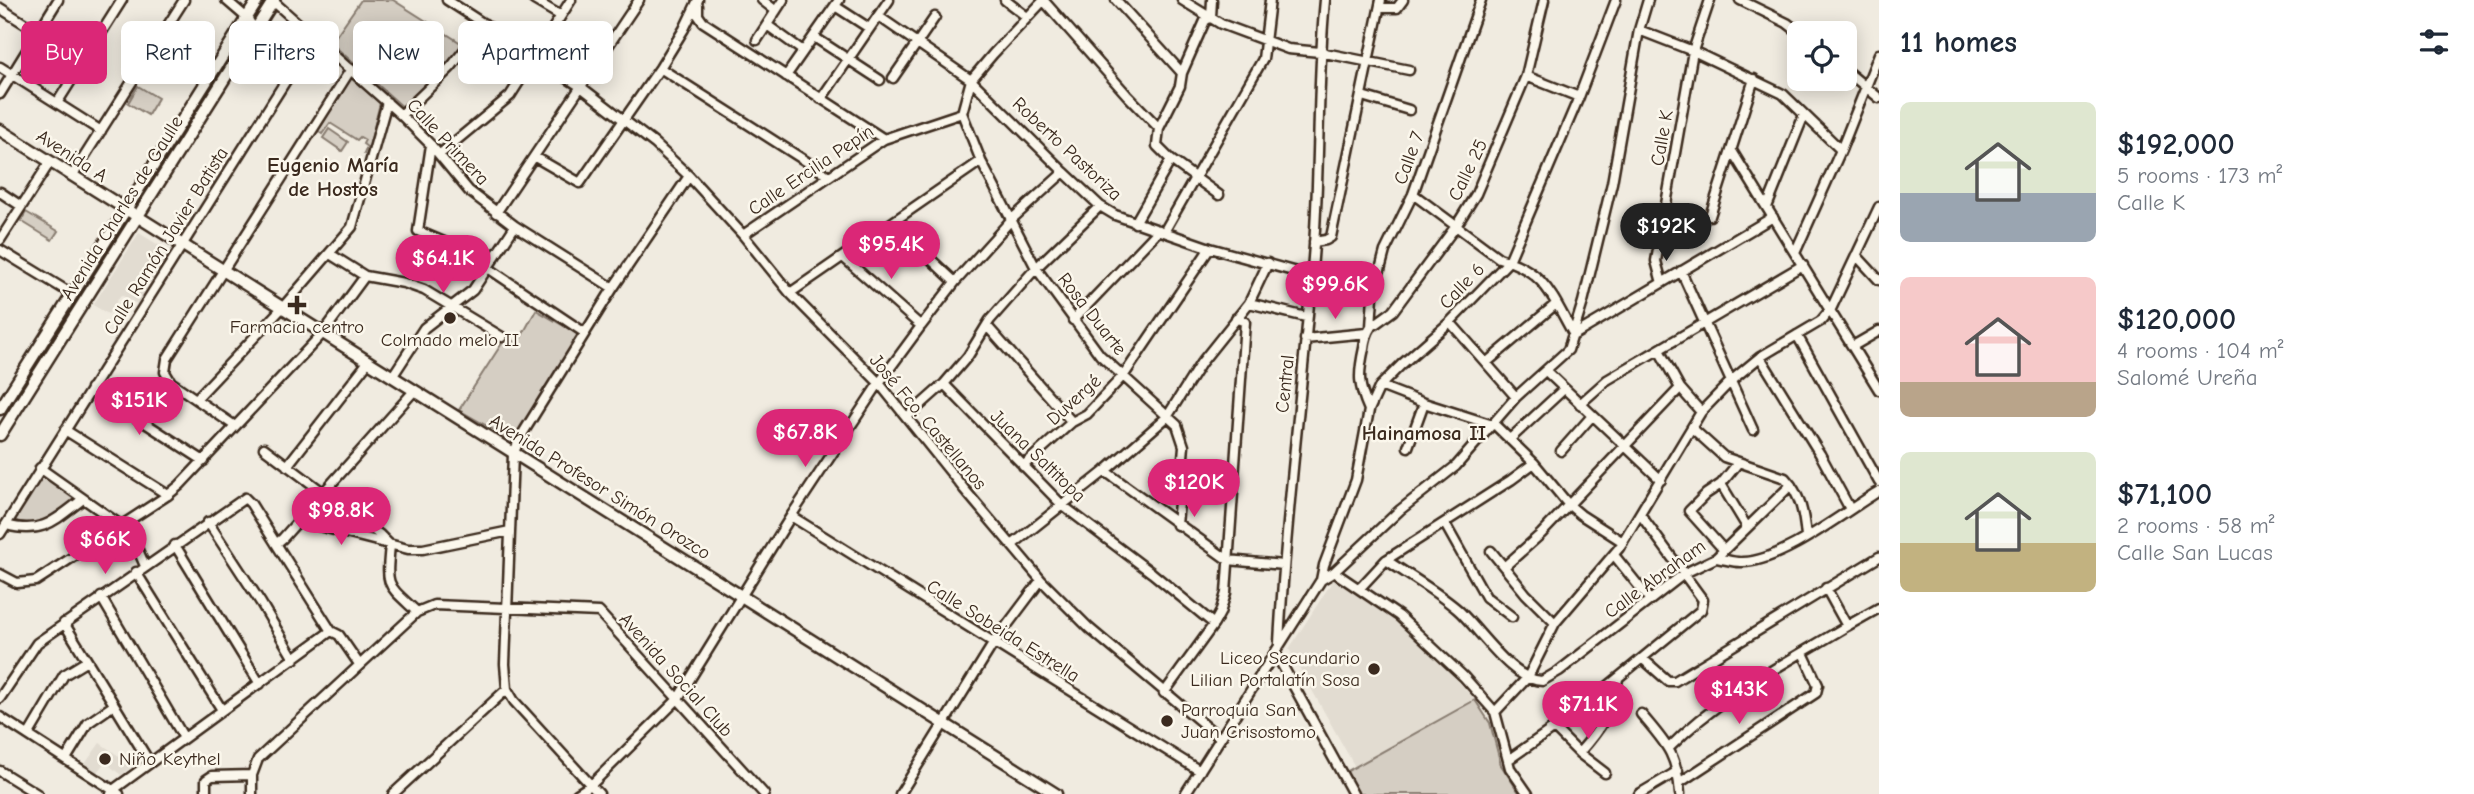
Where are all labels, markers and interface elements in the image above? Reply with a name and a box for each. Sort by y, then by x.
chip: Buy [21,21,107,84]
chip: Rent [121,21,215,84]
chip: Filters [229,21,339,84]
chip: New [353,21,444,84]
chip: Apartment [458,21,613,84]
map controls [1787,21,1857,91]
button: locate [1787,21,1857,91]
icon: filters [2415,23,2453,61]
text: 11 homes [1900,25,2017,60]
street label: Roberto Pastoriza [1008,93,1126,205]
street label: Calle Primera [402,94,494,190]
street label: Calle K [1646,108,1678,168]
street label: Avenida Charles de Gaulle [56,112,188,304]
street label: Calle Ercilia Pepín [744,120,878,220]
street label: Avenida A [32,125,112,187]
text: $192,000 [2117,127,2235,162]
street label: Calle 7 [1389,129,1429,187]
icon: home [1956,130,2040,214]
street label: Calle 25 [1444,136,1492,204]
street label: Calle Ramón Javier Batista [99,143,233,339]
district label: Eugenio María de Hostos [267,153,399,201]
text: 5 rooms · 173 m² [2117,162,2282,189]
text: Calle K [2117,189,2185,216]
pin: $192K [1617,204,1715,263]
text: $192K [1636,212,1696,239]
pin: $95.4K [834,222,948,281]
text: $95.4K [858,230,924,257]
pin: $64.1K [386,236,500,295]
text: $64.1K [412,244,474,271]
street label: Calle 6 [1435,258,1489,314]
pin: $99.6K [1278,262,1392,321]
street label: Rosa Duarte [1053,268,1131,360]
text: $99.6K [1301,270,1369,297]
marker: Farmacia centro [289,297,305,313]
text: $120,000 [2117,302,2236,337]
icon: home [1956,305,2040,389]
marker: Colmado melo II [442,310,458,326]
place label: Farmacia centro [230,316,364,338]
place label: Colmado melo II [381,329,519,351]
text: 4 rooms · 104 m² [2117,337,2284,364]
street label: José Fco. Castellanos [865,350,991,494]
street label: Central [1271,354,1299,414]
text: Salomé Ureña [2117,364,2258,391]
street label: Duvergé [1042,370,1106,430]
pin: $151K [90,378,188,437]
text: $151K [110,386,168,413]
street label: Juana Saltitopa [986,405,1090,507]
street label: Avenida Profesor Simón Orozco [485,410,715,564]
pin: $67.8K [748,410,862,469]
text: $67.8K [772,418,838,445]
district label: Hainamosa II [1362,421,1486,445]
pin: $120K [1145,460,1243,519]
text: $120K [1164,468,1224,495]
text: $71,100 [2117,477,2212,512]
icon: home [1956,480,2040,564]
pin: $98.8K [284,488,398,547]
text: $98.8K [308,496,374,523]
text: 2 rooms · 58 m² [2117,512,2275,539]
pin: $66K [64,516,146,576]
text: $66K [80,525,130,552]
street label: Calle Abraham [1600,535,1710,623]
text: Calle San Lucas [2117,539,2273,566]
street label: Calle Sobeida Estrella [923,575,1083,687]
street label: Avenida Social Club [615,608,737,742]
place label: Liceo Secundario Lilian Portalatín Sosa [1190,647,1360,691]
marker: Liceo Secundario Lilian Portalatín Sosa [1366,661,1382,677]
pin: $143K [1690,666,1788,726]
text: $143K [1710,675,1768,702]
pin: $71.1K [1531,682,1645,741]
text: $71.1K [1558,690,1618,717]
place label: Parroquia San Juan Crisostomo [1181,699,1316,743]
marker: Parroquia San Juan Crisostomo [1159,713,1175,729]
place label: Niño Keythel [119,748,221,770]
marker: Niño Keythel [97,751,113,767]

